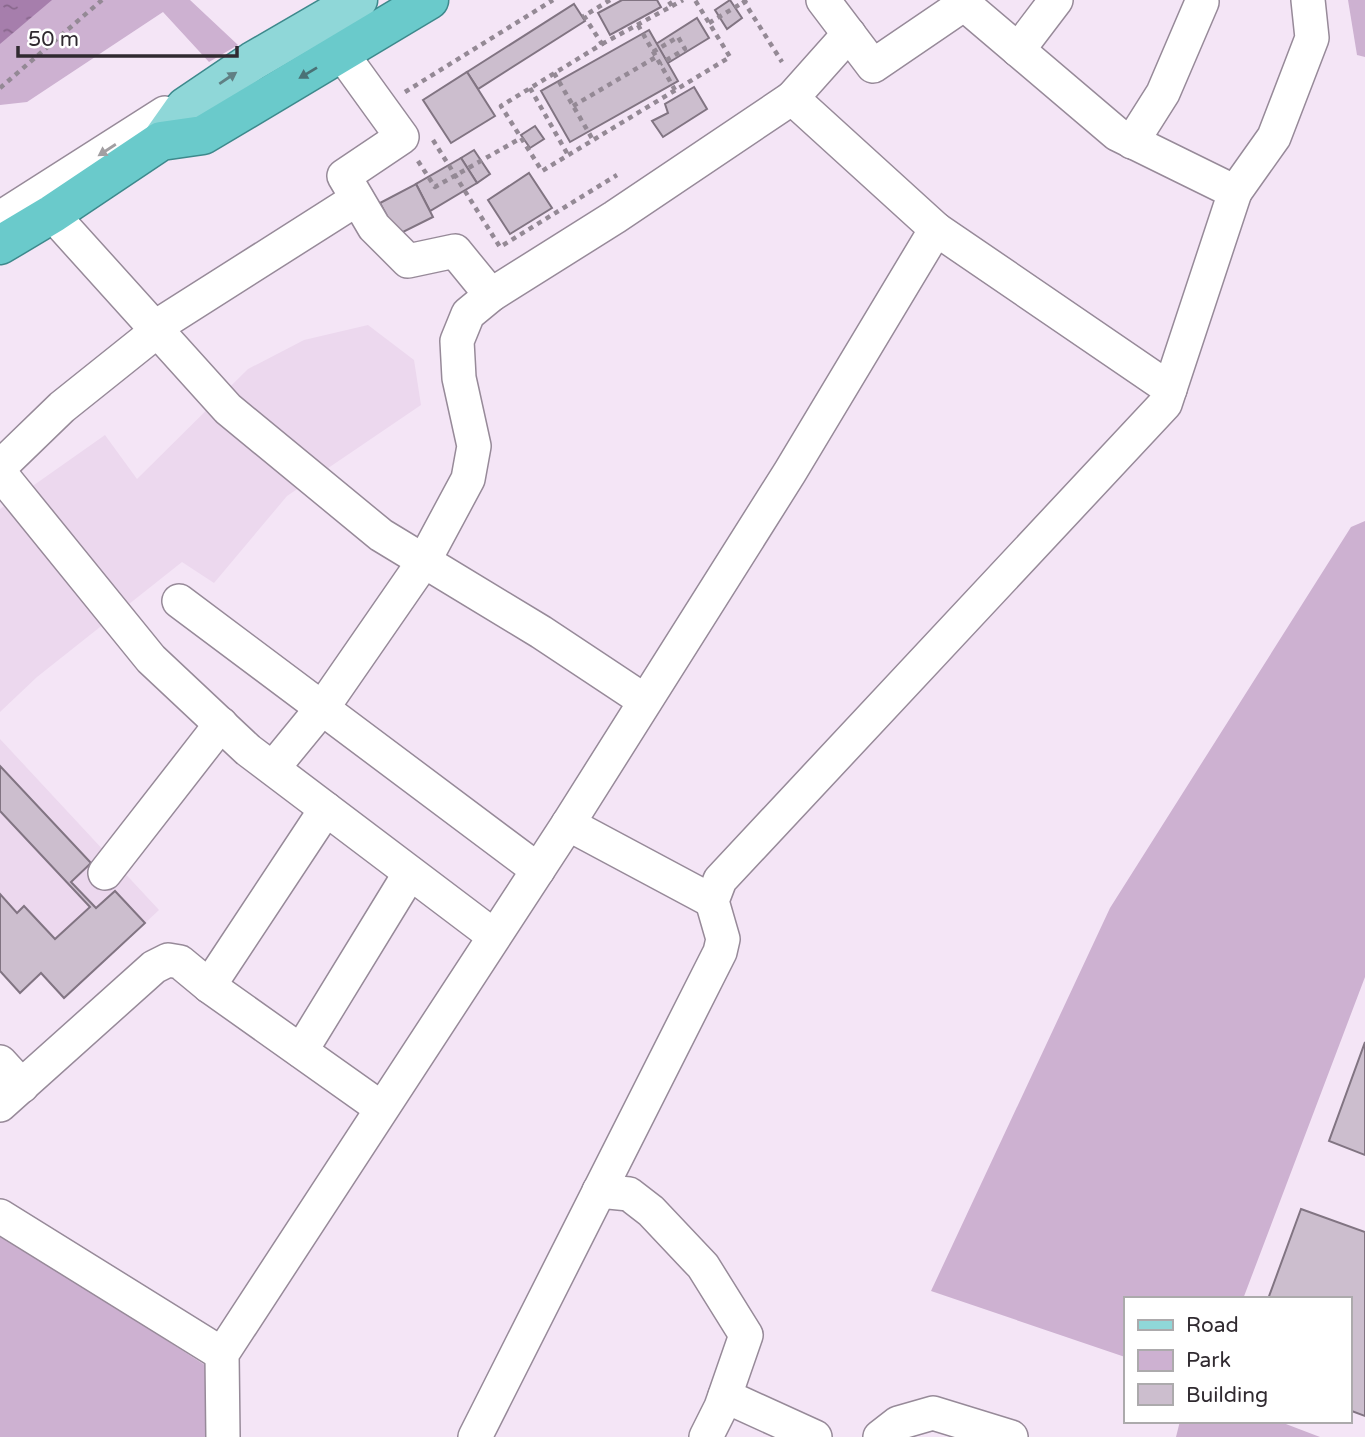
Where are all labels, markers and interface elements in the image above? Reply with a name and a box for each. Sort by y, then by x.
scale bar [18,14,236,58]
text: 50 m [28,27,79,52]
one-way arrow [298,67,318,79]
one-way arrow [219,71,237,85]
one-way arrow [98,143,116,157]
legend [1124,1297,1351,1423]
text: Road [1186,1313,1239,1338]
text: Park [1186,1348,1231,1373]
text: Building [1186,1383,1268,1408]

